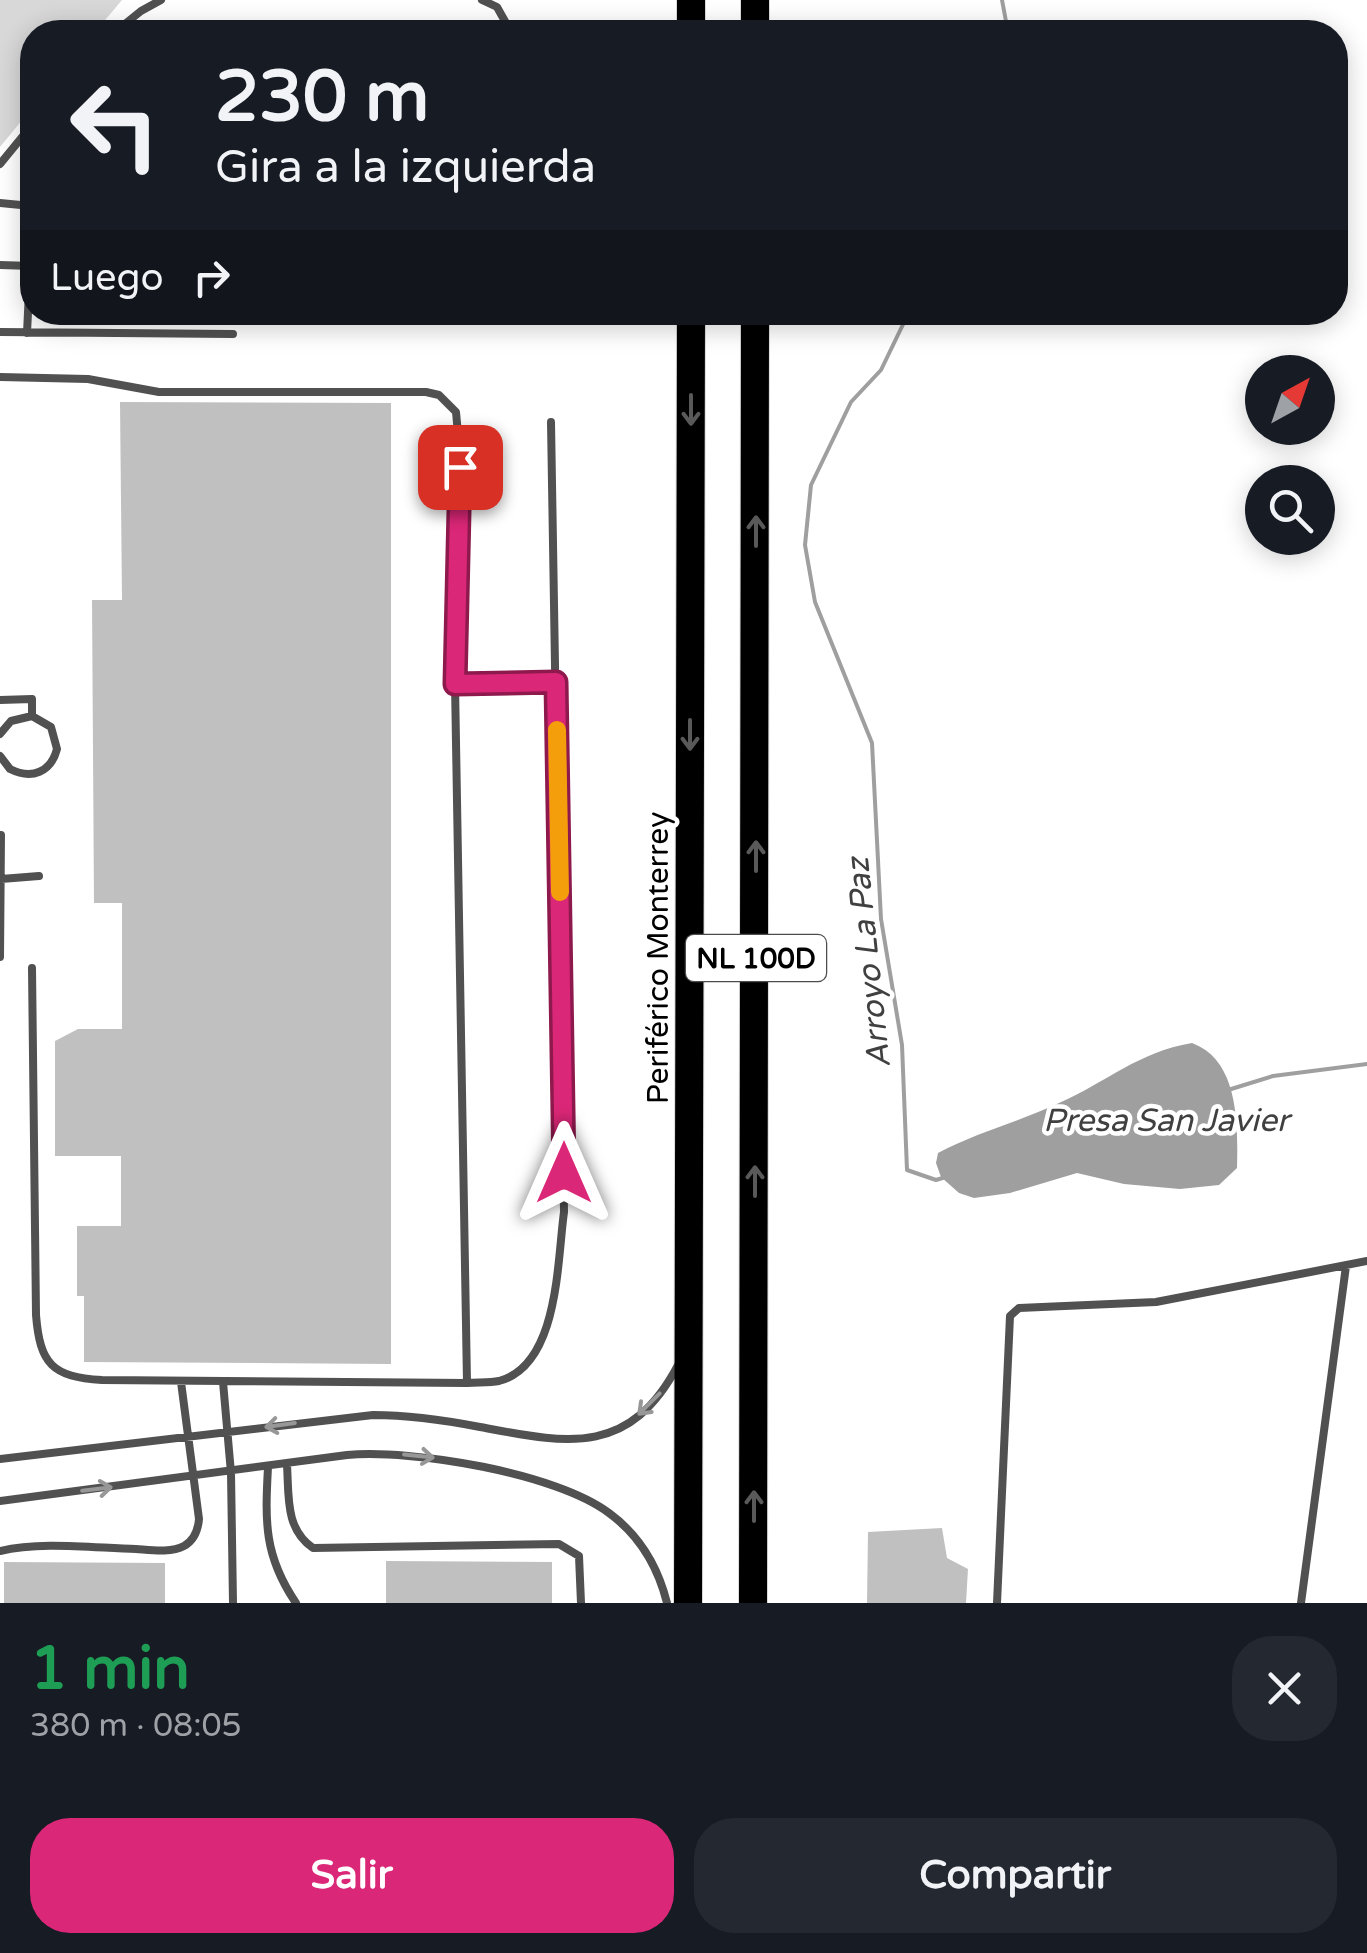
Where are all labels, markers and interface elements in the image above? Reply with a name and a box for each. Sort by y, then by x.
text: 230 m [215,56,429,140]
icon: left [50,60,180,190]
text: Gira a la izquierda [215,141,596,195]
icon: right [184,250,239,305]
text: Luego [50,255,164,301]
north arrow [1245,355,1335,445]
map controls [1245,355,1335,555]
one-way arrow [682,392,700,425]
pin [418,425,503,510]
icon: arrive [433,440,488,495]
button: search [1245,465,1335,555]
one-way arrow [746,515,765,547]
one-way arrow [680,718,700,750]
street label: Periférico Monterrey [640,812,677,1104]
one-way arrow [746,840,766,872]
water label: Arroyo La Paz [839,853,899,1070]
road number: NL 100D [686,935,826,981]
water label: Presa San Javier [1043,1102,1293,1140]
position arrow [512,1121,616,1225]
one-way arrow [746,1165,764,1198]
one-way arrow [638,1391,662,1415]
one-way arrow [265,1416,297,1434]
one-way arrow [402,1447,435,1466]
one-way arrow [80,1479,112,1498]
one-way arrow [744,1490,764,1522]
text: 1 min [30,1633,190,1705]
button: close [1232,1636,1337,1741]
text: 380 m · 08:05 [30,1707,242,1745]
button: Salir [30,1818,674,1933]
button: Compartir [694,1818,1337,1933]

